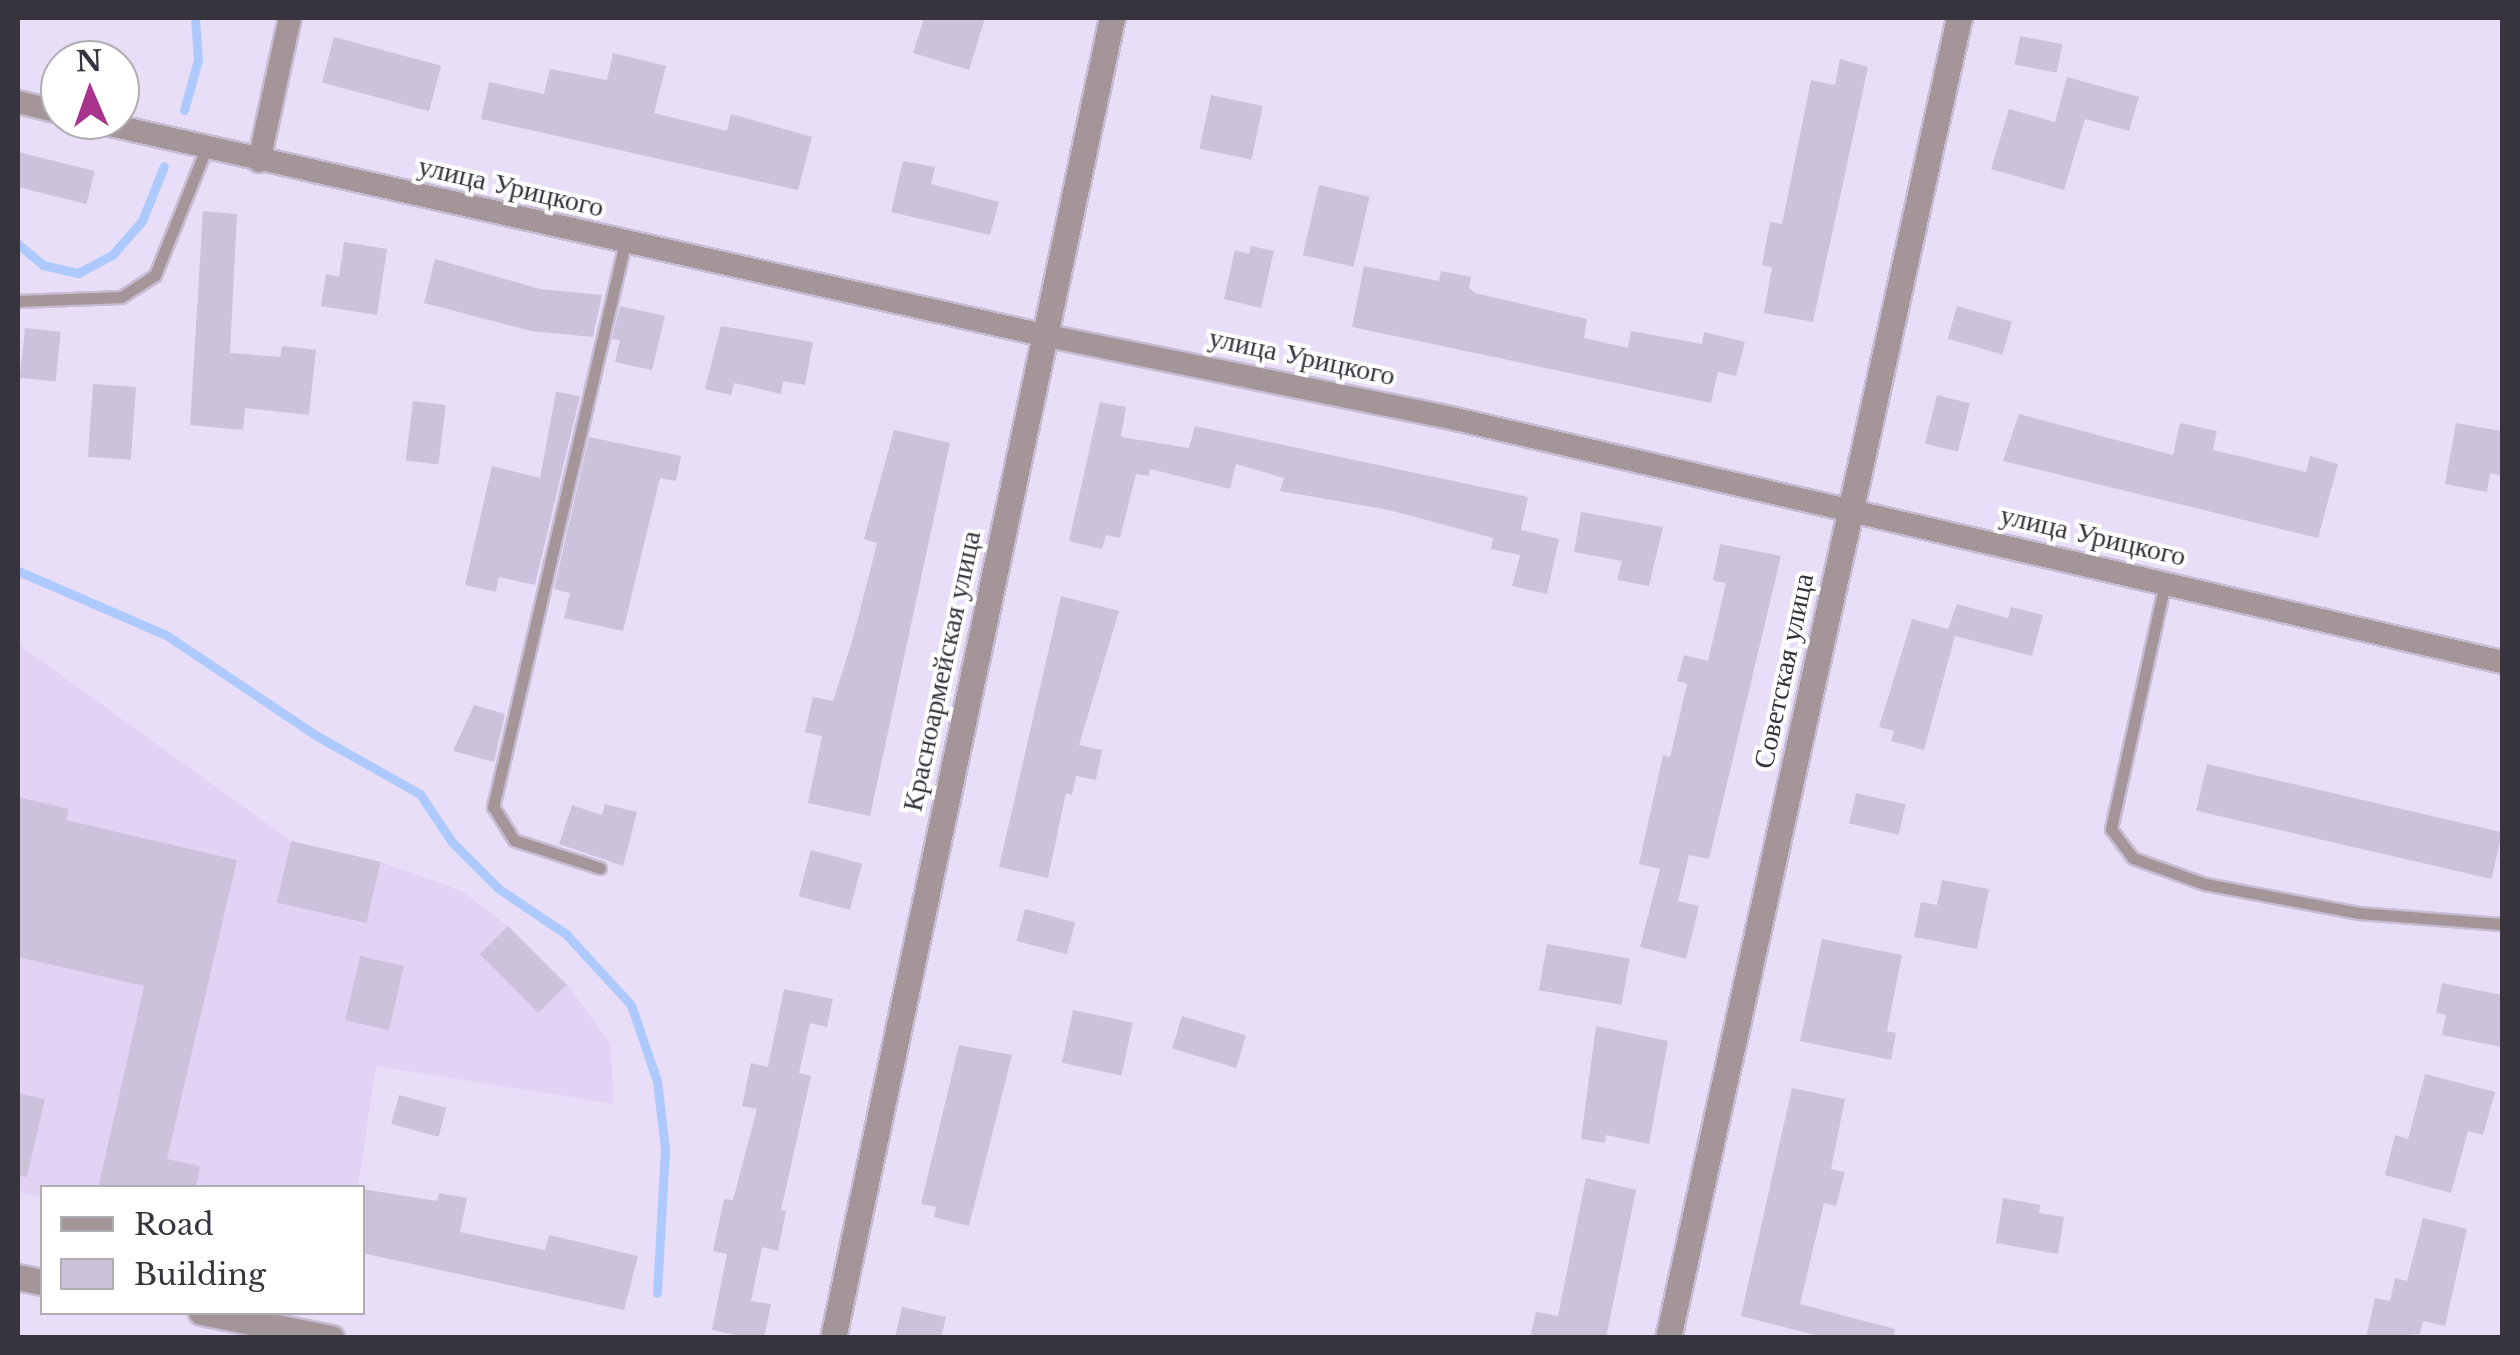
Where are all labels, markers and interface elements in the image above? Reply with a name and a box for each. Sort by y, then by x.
north arrow [40,40,140,140]
text: N [75,44,103,79]
street label: улица Урицкого [415,149,607,225]
street label: улица Урицкого [1206,321,1398,393]
street label: улица Урицкого [1997,498,2189,574]
street label: Красноармейская улица [896,528,988,814]
street label: Советская улица [1747,570,1821,772]
legend [40,1185,365,1315]
text: Road [134,1206,214,1243]
text: Building [134,1256,266,1293]

